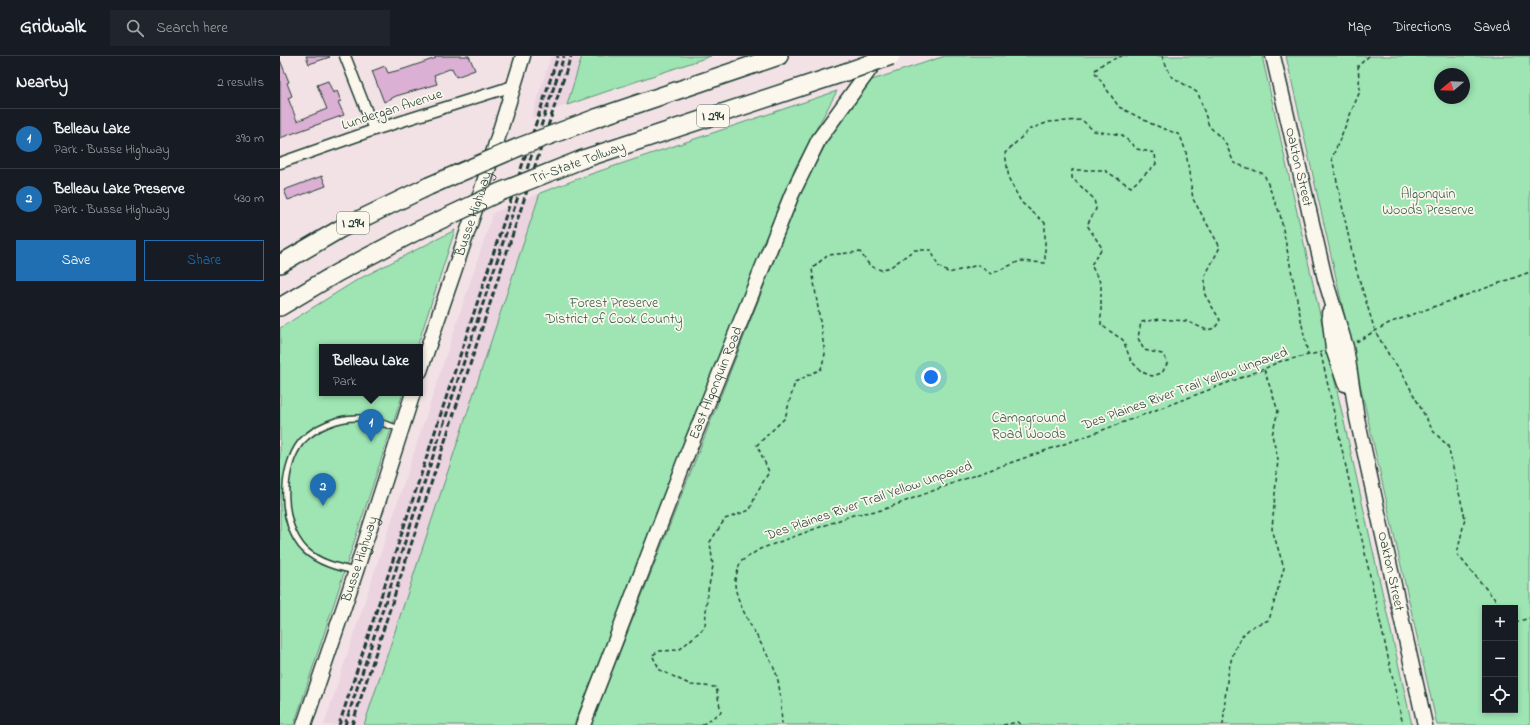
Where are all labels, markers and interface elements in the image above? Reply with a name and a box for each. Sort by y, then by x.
search box [110,10,390,46]
text: Gridwalk [20,14,86,41]
icon: search [124,17,146,39]
text: Search here [156,17,228,39]
text: Map [1348,17,1371,38]
text: Directions [1393,17,1451,38]
text: Saved [1473,17,1510,38]
north arrow [1434,68,1470,104]
text: Nearby [16,70,68,95]
text: 2 results [217,73,264,92]
street label: Lundergan Avenue [339,84,446,137]
road number: I 294 [697,105,729,127]
text: Belleau Lake [54,118,130,140]
street label: Oakton Street [1280,125,1318,209]
text: 1 [27,129,31,148]
text: 390 m [236,129,264,148]
street label: Tri-State Tollway [528,136,629,191]
text: Park · Busse Highway [54,140,169,159]
street label: Busse Highway [449,168,498,260]
text: Belleau Lake Preserve [54,178,185,200]
park label: Algonquin Woods Preserve [1382,184,1475,221]
text: 2 [26,189,32,208]
text: 430 m [234,189,264,208]
text: Park · Busse Highway [54,200,169,219]
road number: I 294 [337,212,369,234]
button: Save [16,240,136,281]
button: Share [144,240,264,281]
park label: Forest Preserve District of Cook County [545,293,683,331]
street label: East Algonquin Road [684,323,748,443]
street label: Des Plaines River Trail Yellow Unpaved [1078,342,1291,436]
popup [319,344,423,396]
text: Belleau Lake [333,350,409,372]
your location [921,367,941,387]
text: Park [333,372,357,391]
park label: Campground Road Woods [992,408,1066,445]
pin: 1 [358,409,384,442]
street label: Des Plaines River Trail Yellow Unpaved [762,456,975,547]
pin: 2 [310,473,336,506]
street label: Busse Highway [335,513,384,606]
street label: Oakton Street [1372,530,1410,613]
map controls [1482,605,1518,713]
button: + [1482,605,1518,641]
button: − [1482,641,1518,677]
button: locate [1482,677,1518,713]

